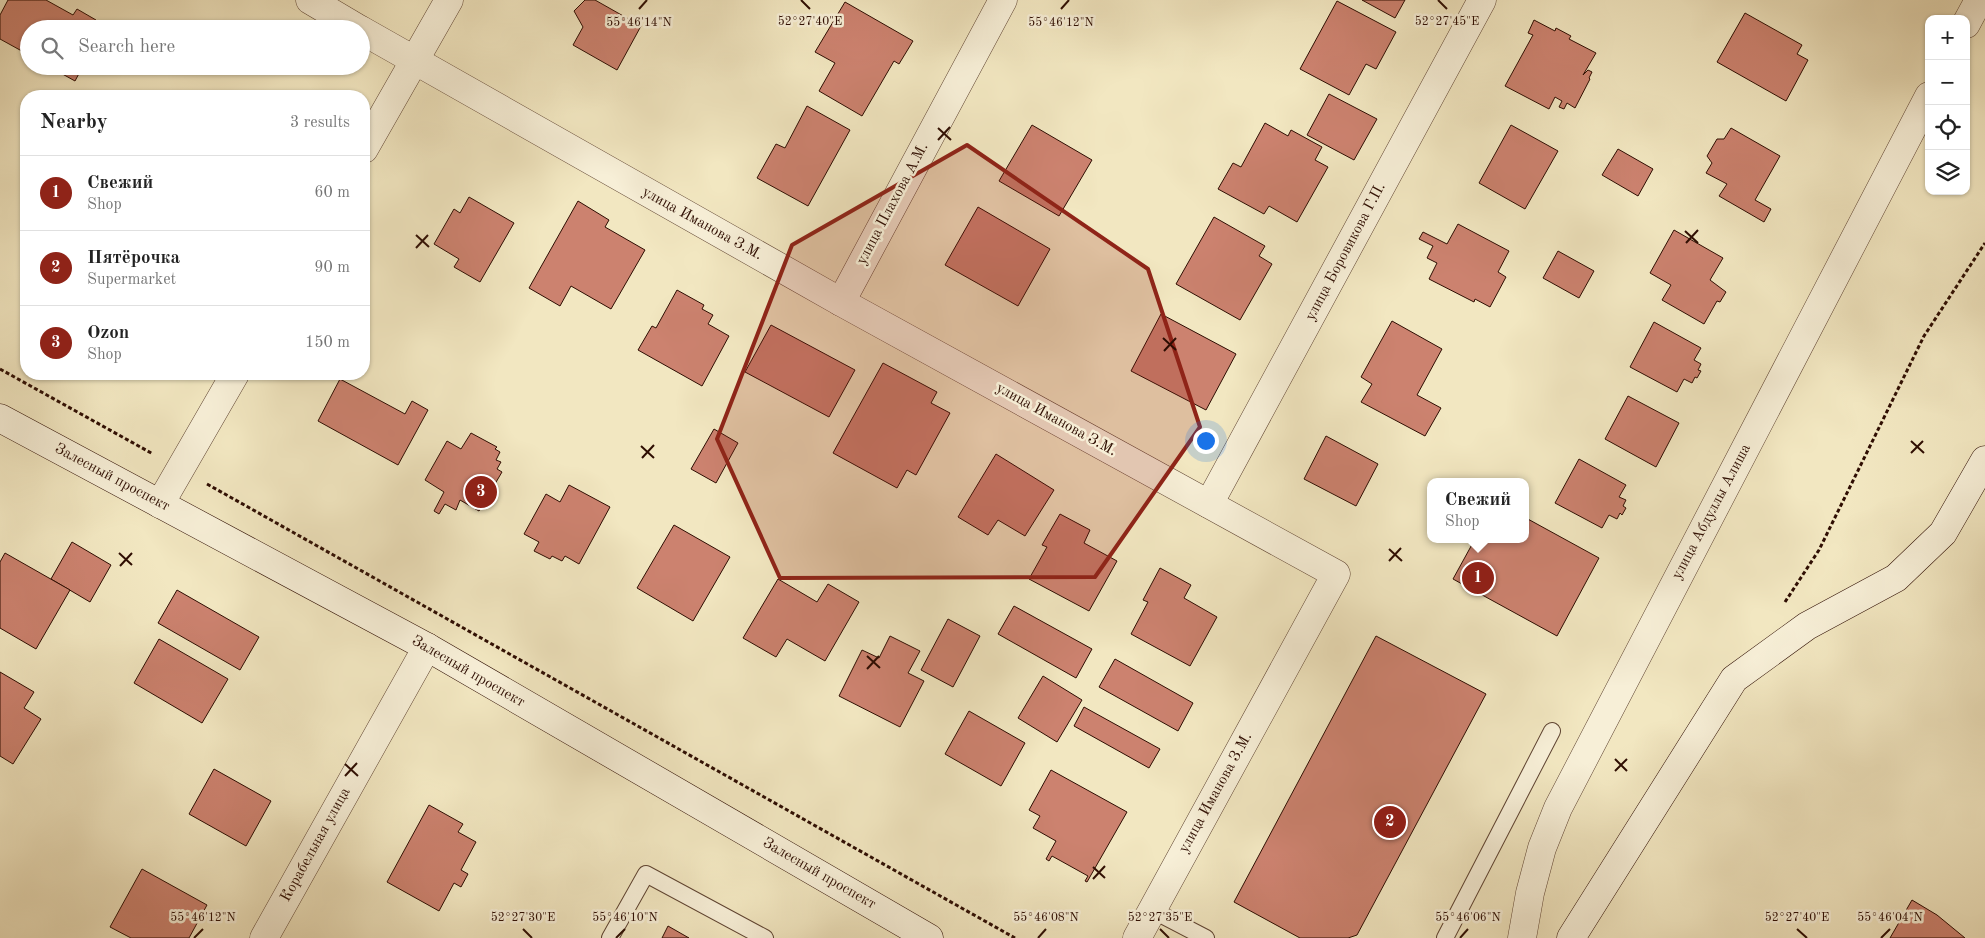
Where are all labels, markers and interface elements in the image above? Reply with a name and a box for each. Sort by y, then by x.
text: 52°27'40"E [778,15,842,28]
text: 52°27'45"E [1415,15,1479,28]
map controls [1925,15,1970,195]
button: + [1925,15,1970,60]
text: 55°46'14"N [606,16,672,29]
text: 55°46'12"N [1028,16,1094,29]
search box [20,20,370,75]
icon: search [38,34,66,62]
text: Search here [78,38,175,57]
button: − [1925,60,1970,105]
button: locate [1925,105,1970,150]
text: Nearby [40,112,108,133]
text: 3 results [290,115,350,131]
street label: улица Плахова А.М. [855,141,931,267]
button: layers [1925,150,1970,195]
text: Свежий [87,174,153,193]
street label: улица Боровикова Г.П. [1303,181,1389,323]
text: 1 [51,185,61,201]
text: 60 m [314,185,350,201]
street label: улица Иманова З.М. [639,185,765,263]
text: Shop [87,197,122,213]
text: Пятёрочка [87,249,180,268]
text: 2 [51,260,61,276]
text: 90 m [314,260,350,276]
text: Supermarket [87,272,176,288]
text: Ozon [87,324,129,343]
text: 3 [51,335,61,351]
text: 150 m [305,335,350,351]
text: Shop [87,347,122,363]
street label: улица Иманова З.М. [993,381,1119,459]
your location [1193,428,1219,454]
street label: Залесный проспект [52,441,172,515]
street label: улица Абдуллы Алиша [1670,441,1754,582]
pin: 3 [465,473,497,511]
popup [1427,478,1529,543]
text: Свежий [1445,491,1511,510]
text: Shop [1445,514,1480,530]
pin: 1 [1462,559,1494,597]
street label: Залесный проспект [409,634,527,710]
street label: улица Иманова З.М. [1177,730,1255,856]
street label: Корабельная улица [278,785,354,904]
pin: 2 [1374,803,1406,841]
street label: Залесный проспект [760,836,878,912]
text: 55°46'12"N [170,911,236,924]
text: 52°27'30"E [491,911,555,924]
text: 55°46'10"N [592,911,658,924]
text: 55°46'08"N [1013,911,1079,924]
text: 52°27'35"E [1128,911,1192,924]
text: 55°46'06"N [1435,911,1501,924]
text: 52°27'40"E [1765,911,1829,924]
text: 55°46'04"N [1857,911,1923,924]

